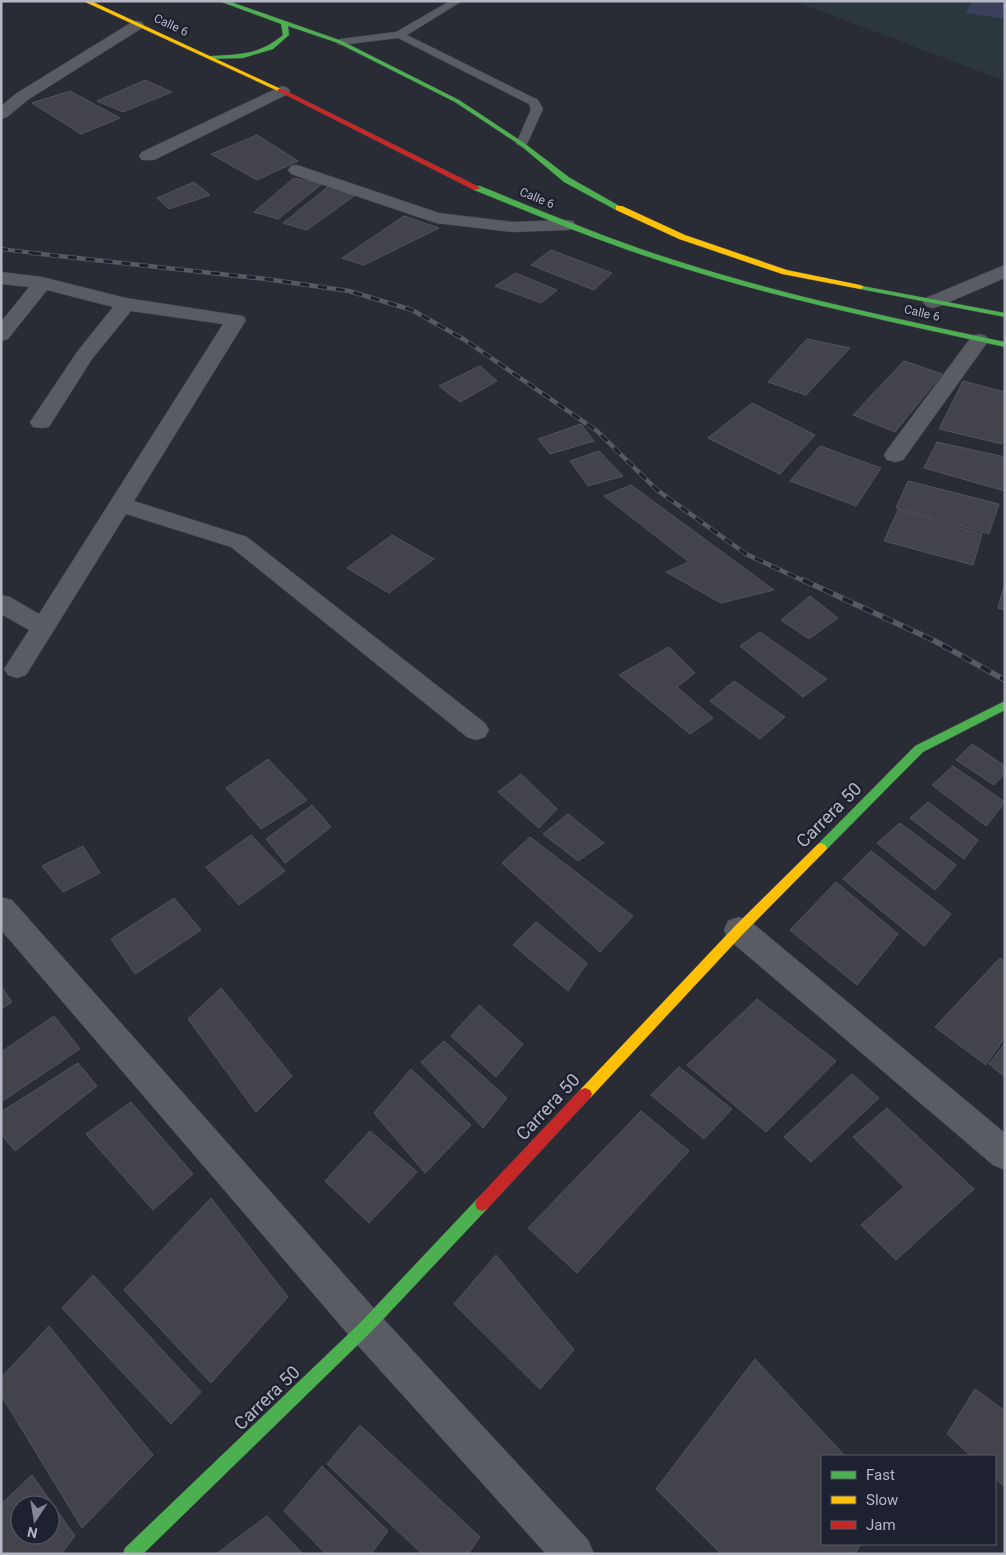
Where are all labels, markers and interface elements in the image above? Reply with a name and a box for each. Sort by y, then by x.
street label: Calle 6 [152,11,191,39]
street label: Calle 6 [518,185,557,211]
street label: Calle 6 [903,302,941,324]
street label: Carrera 50 [792,778,866,852]
street label: Carrera 50 [512,1069,584,1144]
street label: Carrera 50 [229,1361,304,1434]
legend [821,1455,996,1545]
text: Fast [866,1466,895,1484]
text: Slow [866,1491,898,1509]
north arrow [10,1495,60,1545]
text: Jam [866,1516,896,1534]
text: N [26,1524,39,1542]

